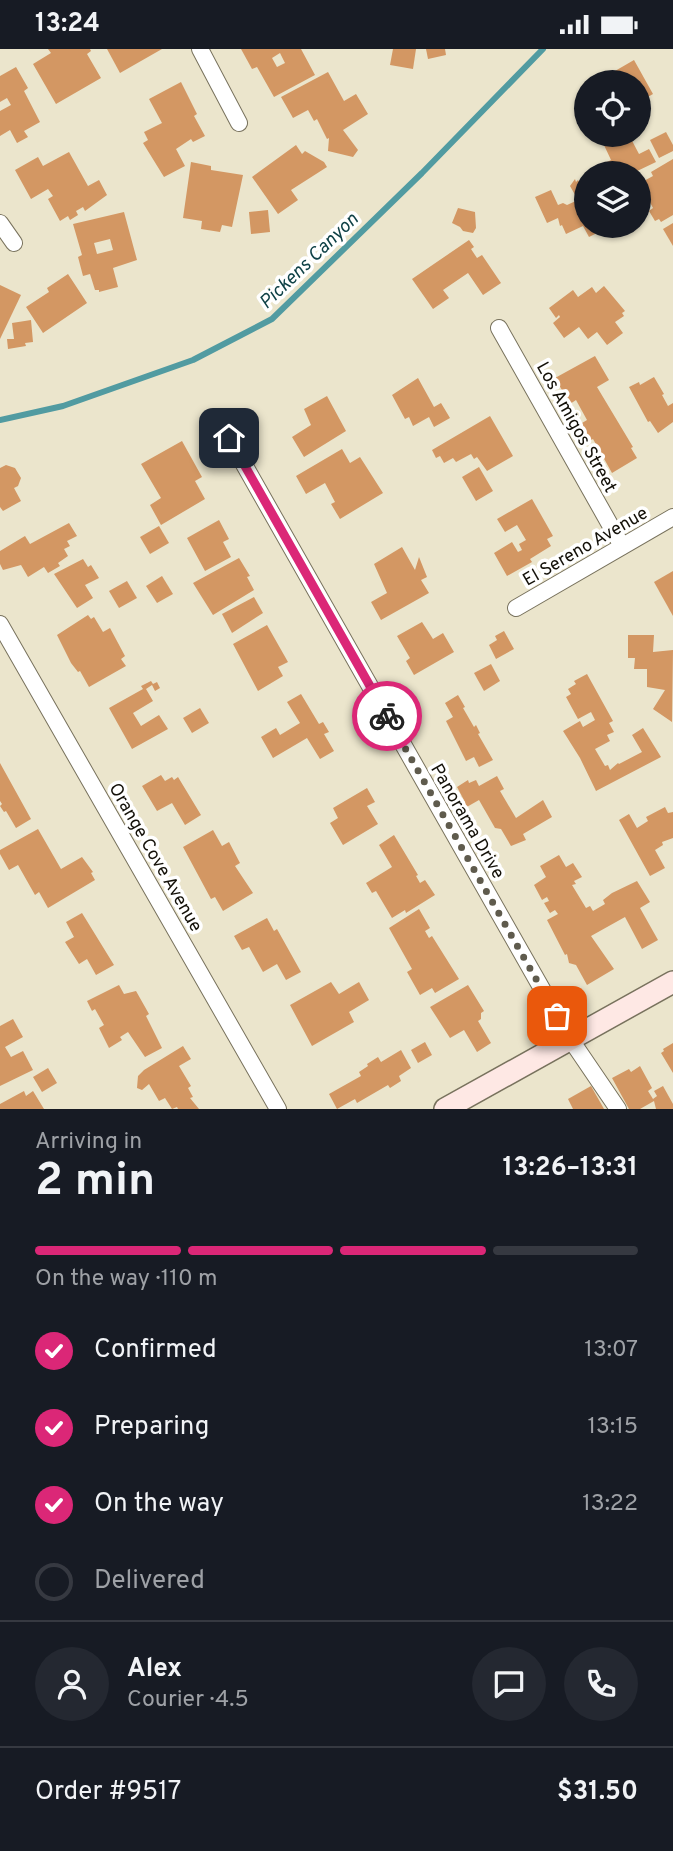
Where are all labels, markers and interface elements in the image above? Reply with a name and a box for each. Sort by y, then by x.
text: 13:24 [35,8,100,41]
map controls [574,70,651,238]
button: locate [574,70,651,147]
button: layers [574,161,651,238]
water label: Pickens Canyon [255,208,364,315]
street label: Los Amigos Street [530,358,621,497]
pin [199,408,259,468]
icon: home [210,419,248,457]
street label: El Sereno Avenue [519,502,652,592]
courier [352,681,422,751]
icon: bike [368,697,406,735]
street label: Panorama Drive [424,760,509,883]
street label: Orange Cove Avenue [103,779,207,936]
pin [527,986,587,1046]
icon: bag [538,997,576,1035]
text: Arriving in [35,1128,142,1157]
text: 13:26–13:31 [503,1152,638,1185]
text: 2 min [35,1153,155,1212]
text: On the way · 110 m [35,1265,218,1294]
icon: check [35,1332,73,1370]
text: Confirmed [94,1334,217,1367]
text: 13:07 [584,1336,638,1365]
icon: check [35,1409,73,1447]
text: Preparing [94,1411,209,1444]
text: 13:15 [588,1413,638,1442]
icon: check [35,1486,73,1524]
text: On the way [94,1488,224,1521]
text: 13:22 [582,1490,638,1519]
text: Delivered [94,1565,205,1598]
button: person [35,1647,109,1721]
button: chat [472,1647,546,1721]
button: phone [564,1647,638,1721]
text: Alex [127,1653,182,1686]
text: Courier · 4.5 [127,1686,249,1715]
text: Order #9517 [35,1776,181,1809]
text: $31.50 [557,1776,638,1809]

